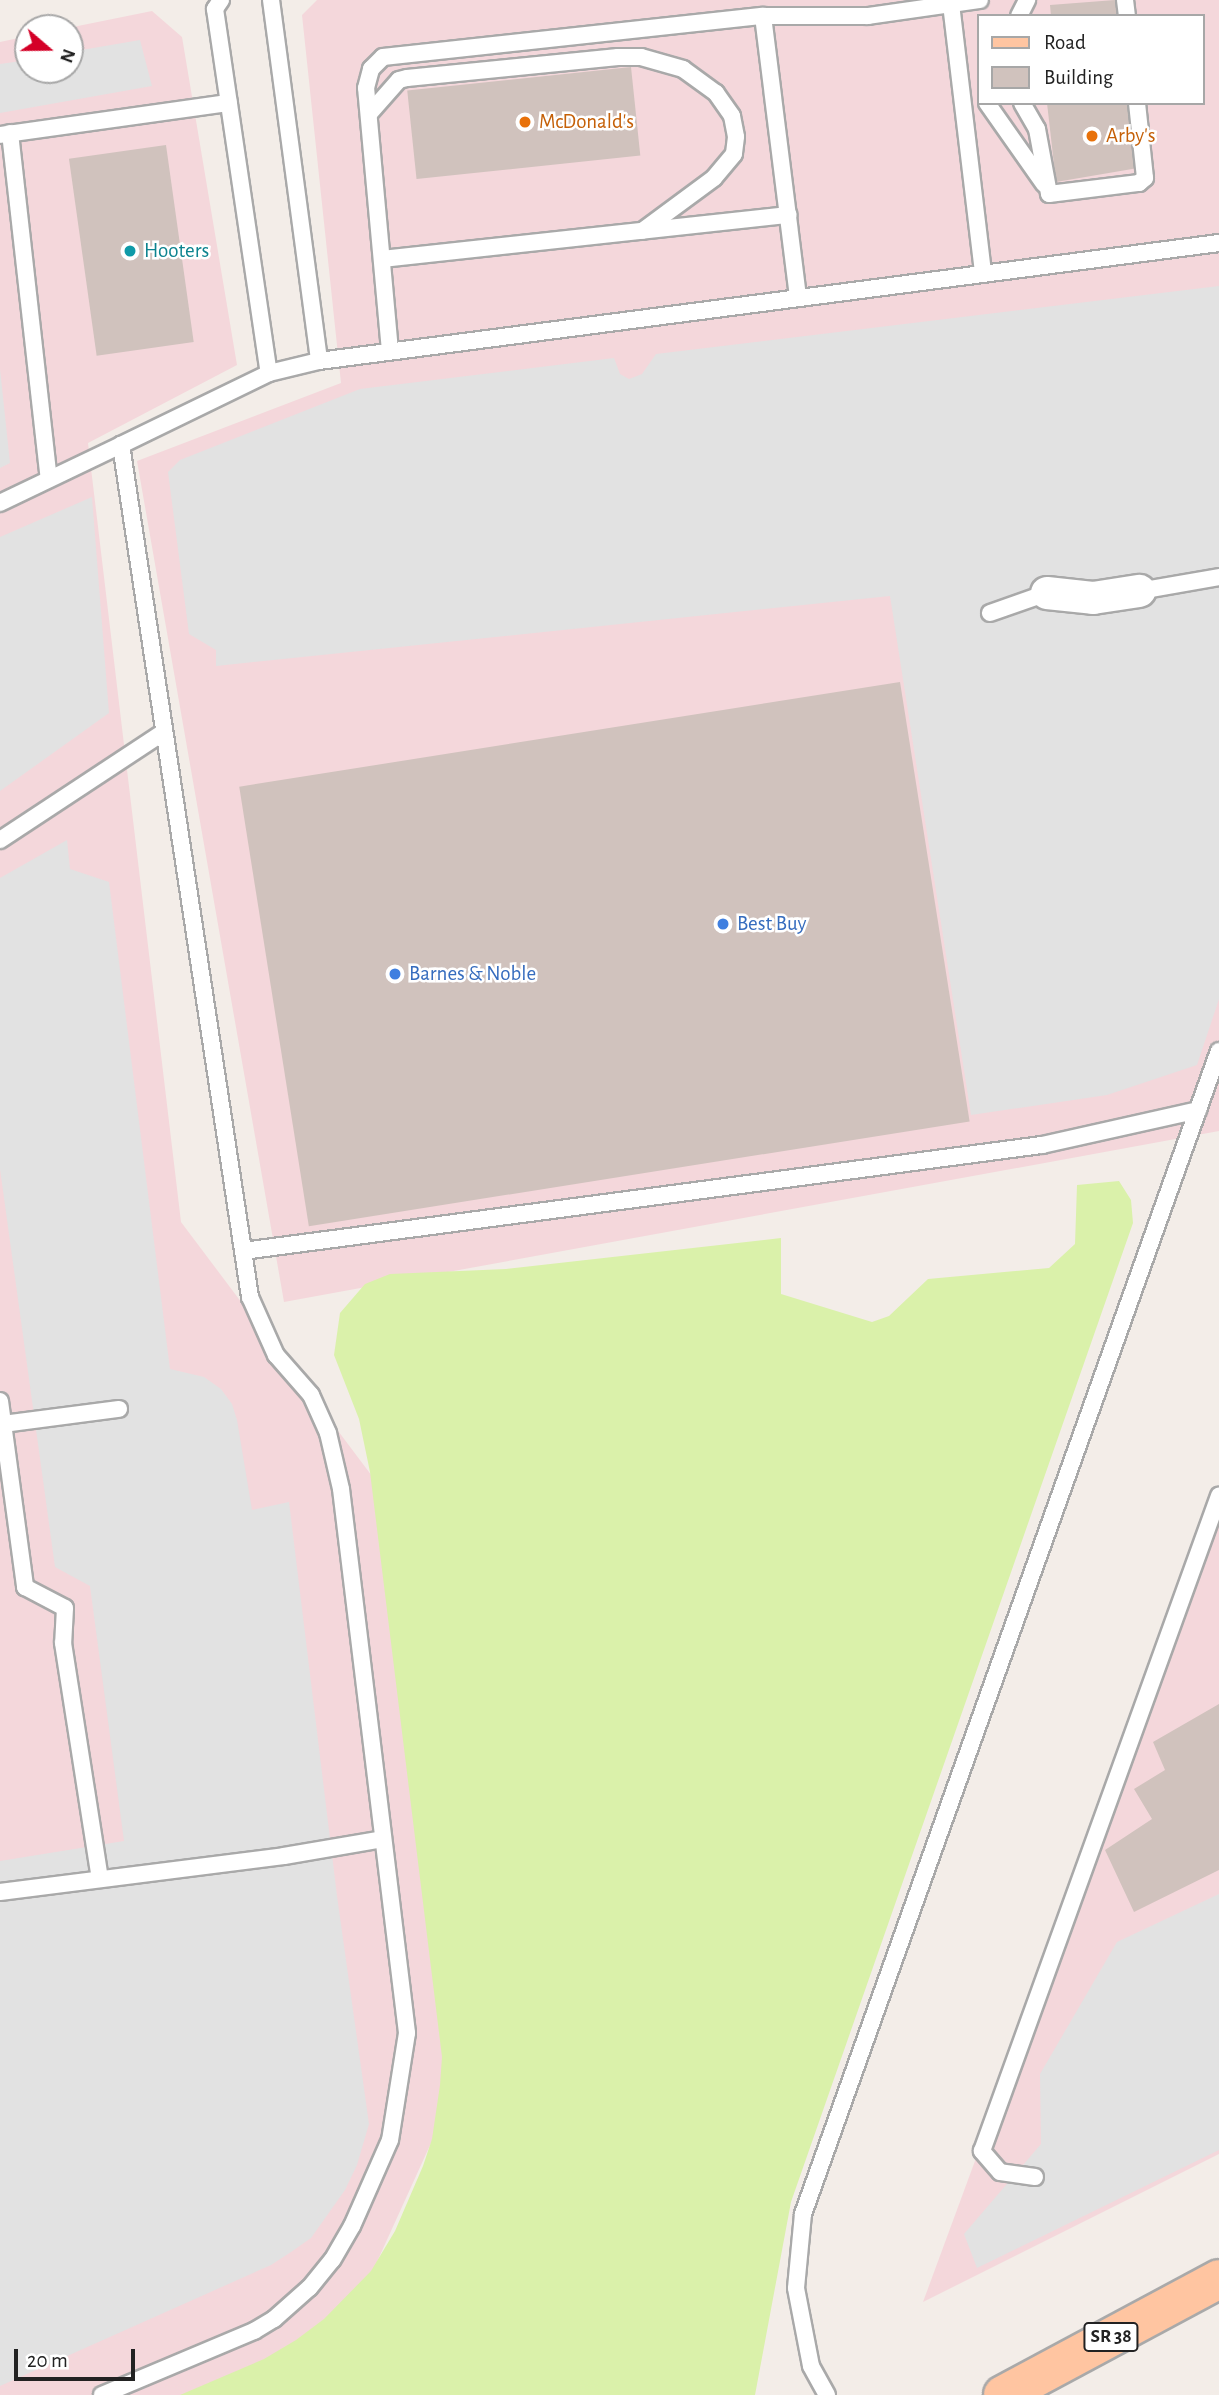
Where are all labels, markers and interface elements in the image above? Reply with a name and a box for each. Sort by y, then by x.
north arrow [14,14,84,84]
legend [978,14,1205,105]
text: Road [1044,32,1086,53]
text: N [56,46,79,65]
text: Building [1044,67,1113,88]
place label: McDonald's [539,109,634,135]
marker: McDonald's [517,114,533,130]
place label: Arby's [1106,123,1155,149]
marker: Arby's [1084,128,1100,144]
place label: Hooters [144,238,209,264]
marker: Hooters [122,243,138,259]
place label: Best Buy [737,911,806,937]
marker: Best Buy [715,916,731,932]
place label: Barnes & Noble [409,961,536,987]
marker: Barnes & Noble [387,966,403,982]
road number: SR 38 [1083,2322,1139,2352]
scale bar [18,2336,138,2380]
text: 20 m [27,2350,68,2371]

